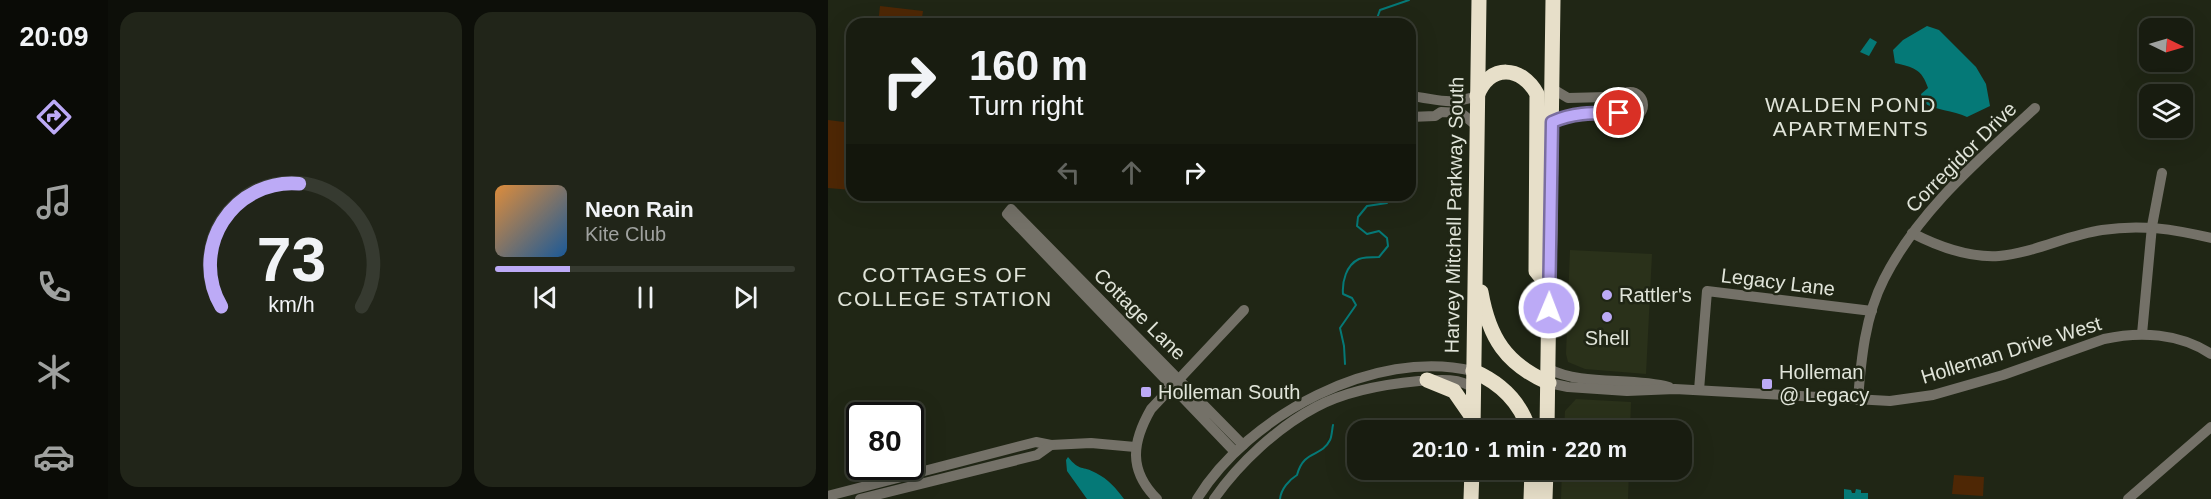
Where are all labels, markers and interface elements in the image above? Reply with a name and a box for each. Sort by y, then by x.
north arrow [2139,18,2193,72]
map controls [2139,18,2193,138]
text: 20:09 [19,22,89,52]
icon: right [870,42,948,120]
text: 160 m [969,42,1088,89]
street label: Harvey Mitchell Parkway South [1441,76,1467,354]
button: layers [2139,84,2193,138]
pin [1593,87,1644,138]
text: Turn right [969,91,1084,121]
district label: WALDEN POND APARTMENTS [1765,93,1937,140]
icon: directions [33,96,75,138]
icon: arrive [1602,96,1635,129]
street label: Corregidor Drive [1901,97,2021,217]
icon: left [1052,156,1085,189]
icon: ahead [1115,156,1148,189]
icon: right [1178,156,1211,189]
icon: music [33,181,75,223]
text: Neon Rain [585,197,694,222]
text: Kite Club [585,223,666,245]
text: 73 [256,225,326,294]
district label: COTTAGES OF COLLEGE STATION [837,263,1053,310]
street label: Cottage Lane [1090,264,1190,364]
street label: Legacy Lane [1720,264,1836,300]
icon: phone [33,266,75,308]
position arrow [1517,276,1581,340]
icon: previous [529,281,562,314]
icon: pause [629,281,662,314]
icon: next [729,281,762,314]
place label: Rattler's [1619,284,1692,306]
marker: Rattler's [1600,288,1614,302]
text: km/h [268,293,314,317]
marker: Shell [1600,310,1614,324]
street label: Holleman Drive West [1918,312,2104,388]
place label: Shell [1585,327,1629,349]
icon: climate [33,351,75,393]
place label: Holleman @ Legacy [1779,361,1869,406]
marker: Holleman @ Legacy [1760,377,1774,391]
place label: Holleman South [1158,381,1300,403]
marker: Holleman South [1139,385,1153,399]
speed limit sign: 80 [846,402,924,480]
icon: car [33,436,75,478]
text: 20:10 · 1 min · 220 m [1412,437,1627,462]

